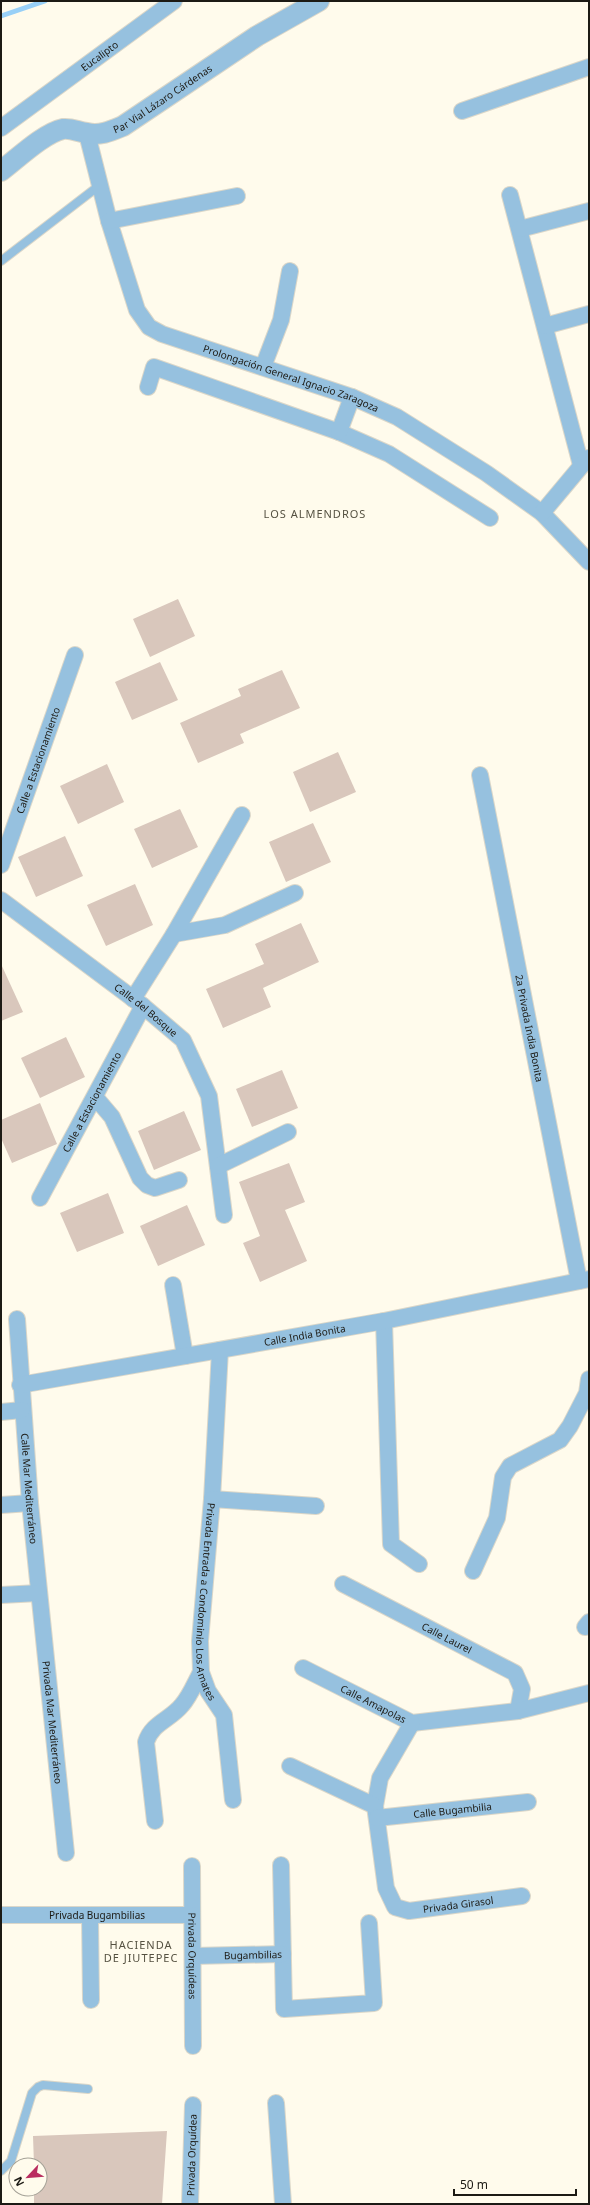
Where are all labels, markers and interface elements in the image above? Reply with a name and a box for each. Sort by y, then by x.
street label: Eucalipto [78,37,121,74]
street label: Par Vial Lázaro Cárdenas [111,61,215,136]
street label: Prolongación General Ignacio Zaragoza [201,341,381,415]
district label: LOS ALMENDROS [264,506,366,521]
street label: Calle a Estacionamiento [13,705,63,815]
street label: 2a Privada India Bonita [512,973,547,1083]
street label: Calle del Bosque [112,980,181,1040]
street label: Calle a Estacionamiento [59,1049,124,1155]
street label: Calle India Bonita [263,1321,346,1349]
street label: Calle Mar Mediterráneo [18,1433,41,1545]
street label: Privada Entrada a Condominio Los Amates [193,1502,219,1703]
street label: Calle Laurel [419,1619,474,1657]
street label: Privada Mar Mediterráneo [39,1660,66,1785]
street label: Calle Amapolas [338,1681,409,1726]
street label: Calle Bugambilia [413,1799,492,1821]
street label: Privada Girasol [422,1893,494,1916]
street label: Privada Bugambilias [49,1908,145,1922]
street label: Privada Orquídeas [185,1913,200,2000]
district label: HACIENDA DE JIUTEPEC [104,1937,178,1965]
street label: Bugambilias [224,1947,282,1962]
street label: Privada Orquídea [183,2114,200,2196]
north arrow [8,2157,48,2197]
scale bar [454,2171,576,2197]
text: N [10,2174,27,2189]
text: 50 m [460,2176,488,2193]

